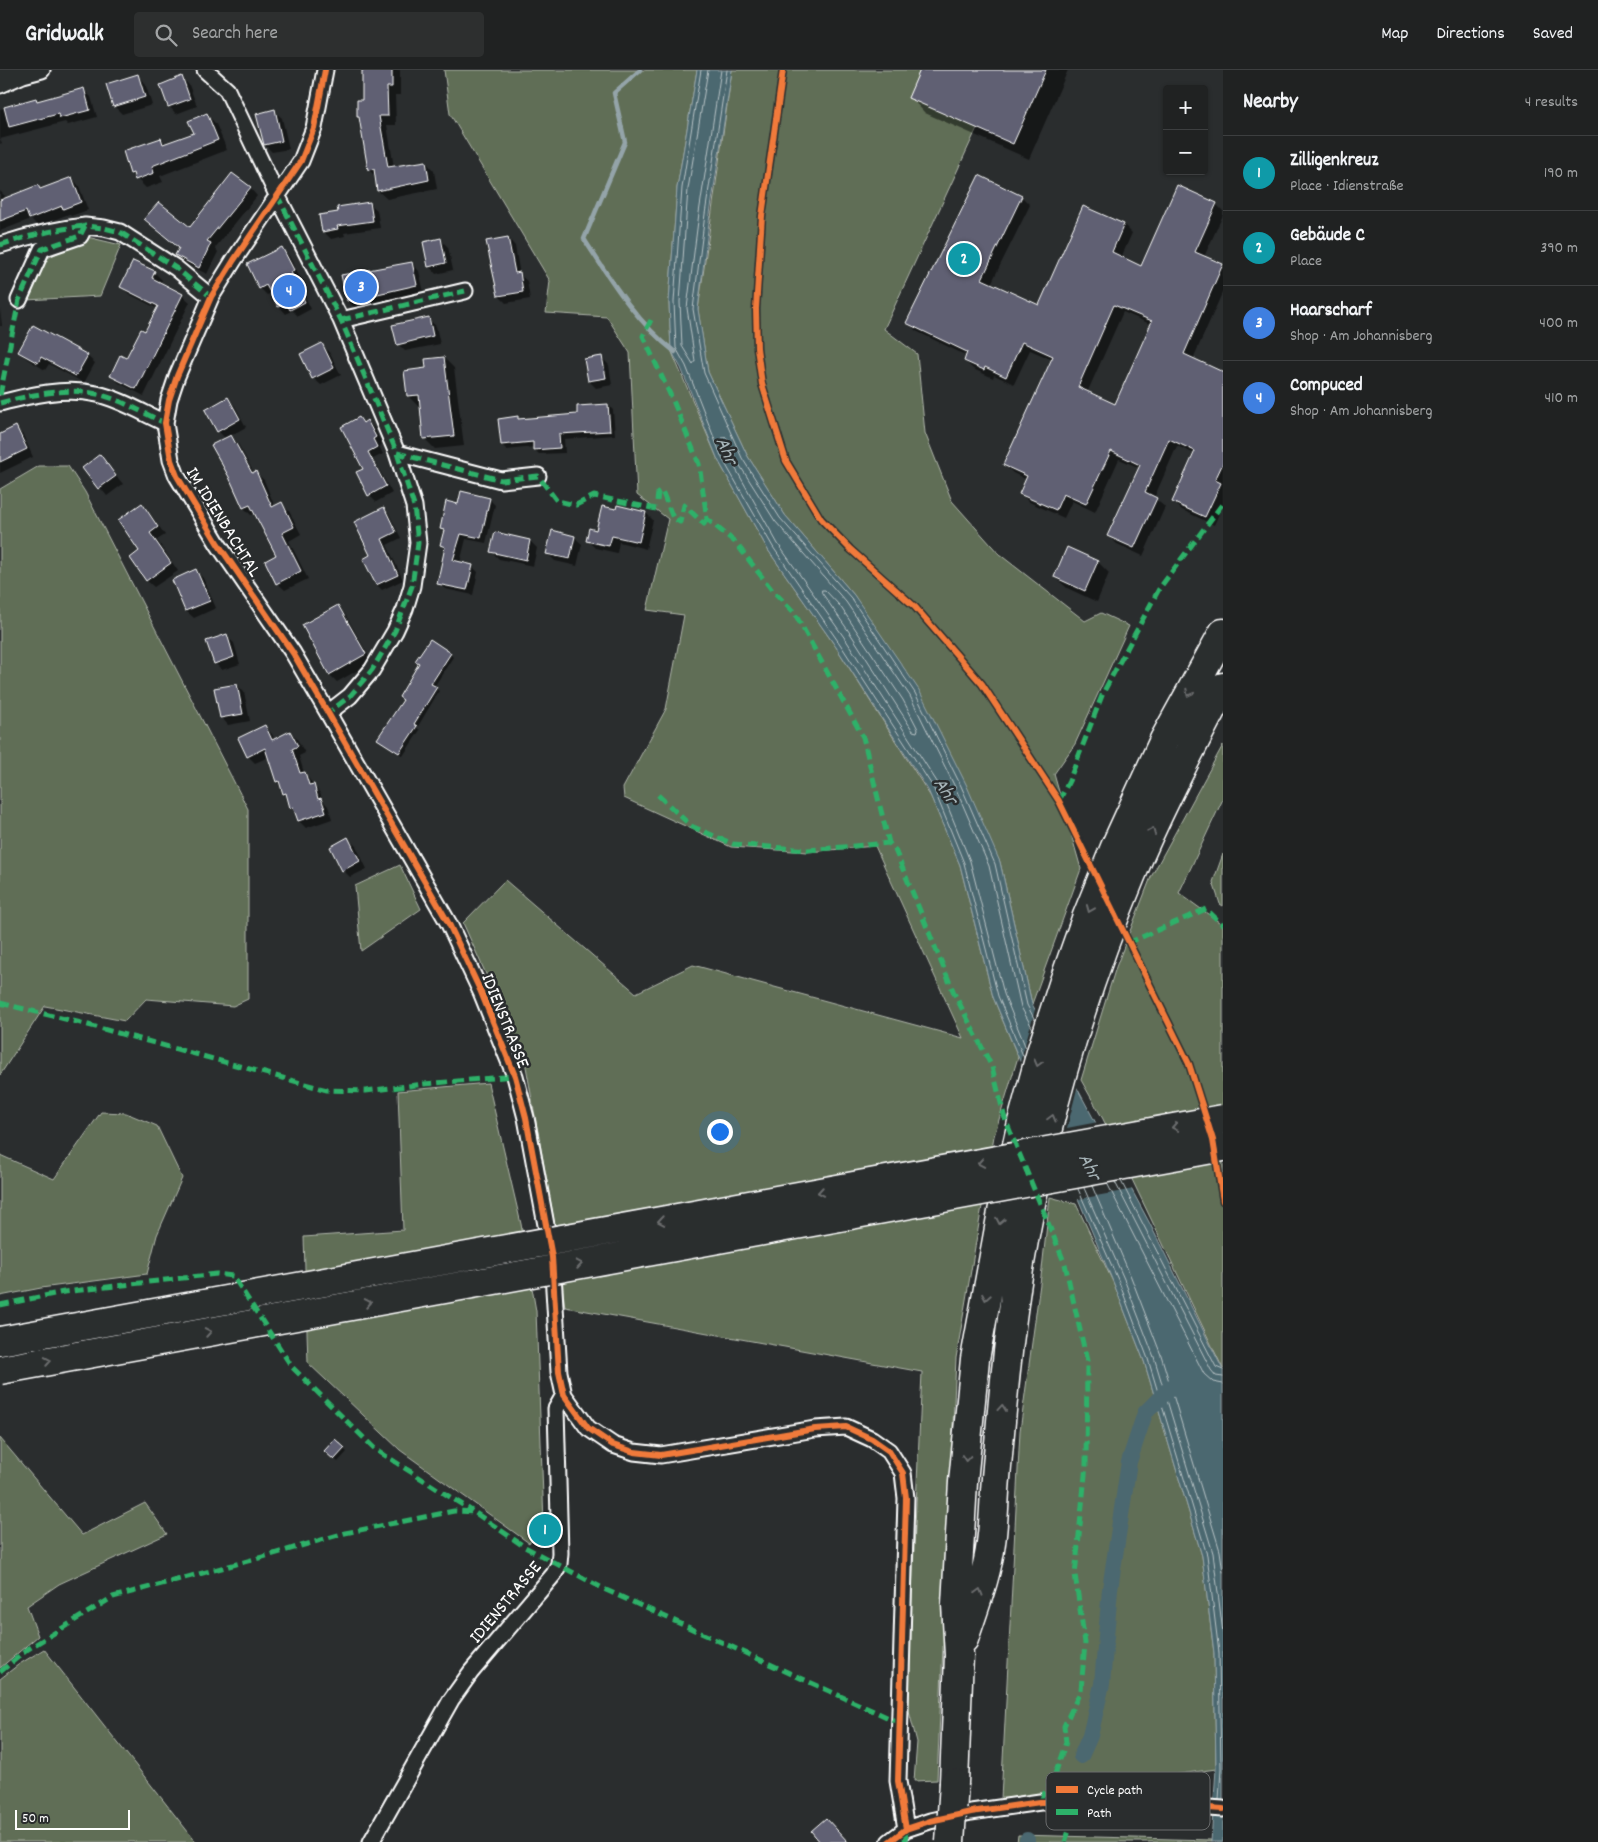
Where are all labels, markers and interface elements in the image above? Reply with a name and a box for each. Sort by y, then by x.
search box [134,12,484,57]
text: Gridwalk [25,18,104,52]
icon: search [152,21,180,49]
text: Search here [192,21,278,48]
text: Map [1381,22,1408,47]
text: Directions [1436,22,1505,47]
text: Saved [1533,22,1573,47]
map controls [1163,85,1208,175]
button: + [1163,85,1208,130]
text: Nearby [1243,88,1298,118]
text: 4 results [1525,91,1578,114]
button: − [1163,130,1208,175]
text: Zilligenkreuz [1290,148,1378,175]
text: 1 [1257,162,1261,185]
text: 190 m [1544,162,1578,185]
text: Place · Idienstraße [1290,175,1404,198]
text: Gebäude C [1290,223,1365,250]
text: 2 [1256,237,1263,260]
text: 390 m [1540,237,1578,260]
pin: 2 [948,240,980,278]
text: Place [1290,250,1322,273]
pin: 3 [345,268,377,306]
pin: 4 [273,272,305,310]
text: Haarscharf [1290,298,1372,325]
text: 3 [1255,312,1263,335]
text: 400 m [1539,312,1578,335]
text: Shop · Am Johannisberg [1290,325,1432,348]
text: Compuced [1290,373,1363,400]
text: 4 [1256,387,1262,410]
text: 410 m [1544,387,1578,410]
text: Shop · Am Johannisberg [1290,400,1432,423]
water label: Ahr [707,433,745,472]
street label: IM IDIENBACHTAL [177,463,267,583]
one-way arrow [1185,688,1195,697]
water label: Ahr [925,772,965,813]
one-way arrow [1145,827,1156,836]
one-way arrow [1086,904,1096,913]
street label: IDIENSTRASSE [472,970,535,1073]
one-way arrow [1033,1058,1044,1067]
one-way arrow [1046,1113,1057,1122]
your location [707,1119,733,1145]
one-way arrow [1171,1122,1179,1132]
water label: Ahr [1070,1149,1108,1188]
one-way arrow [976,1157,985,1167]
one-way arrow [816,1186,825,1196]
one-way arrow [657,1215,665,1225]
one-way arrow [995,1216,1006,1225]
one-way arrow [575,1260,584,1270]
one-way arrow [981,1292,991,1301]
one-way arrow [363,1298,372,1308]
one-way arrow [203,1327,212,1337]
one-way arrow [44,1356,52,1366]
one-way arrow [996,1404,1007,1412]
one-way arrow [960,1454,971,1462]
pin: 1 [529,1511,561,1549]
street label: IDIENSTRASSE [464,1556,550,1650]
one-way arrow [974,1588,984,1596]
legend [1046,1772,1210,1830]
text: Cycle path [1087,1781,1143,1801]
text: Path [1087,1804,1112,1824]
scale bar [15,1807,130,1830]
text: 50 m [22,1809,49,1829]

